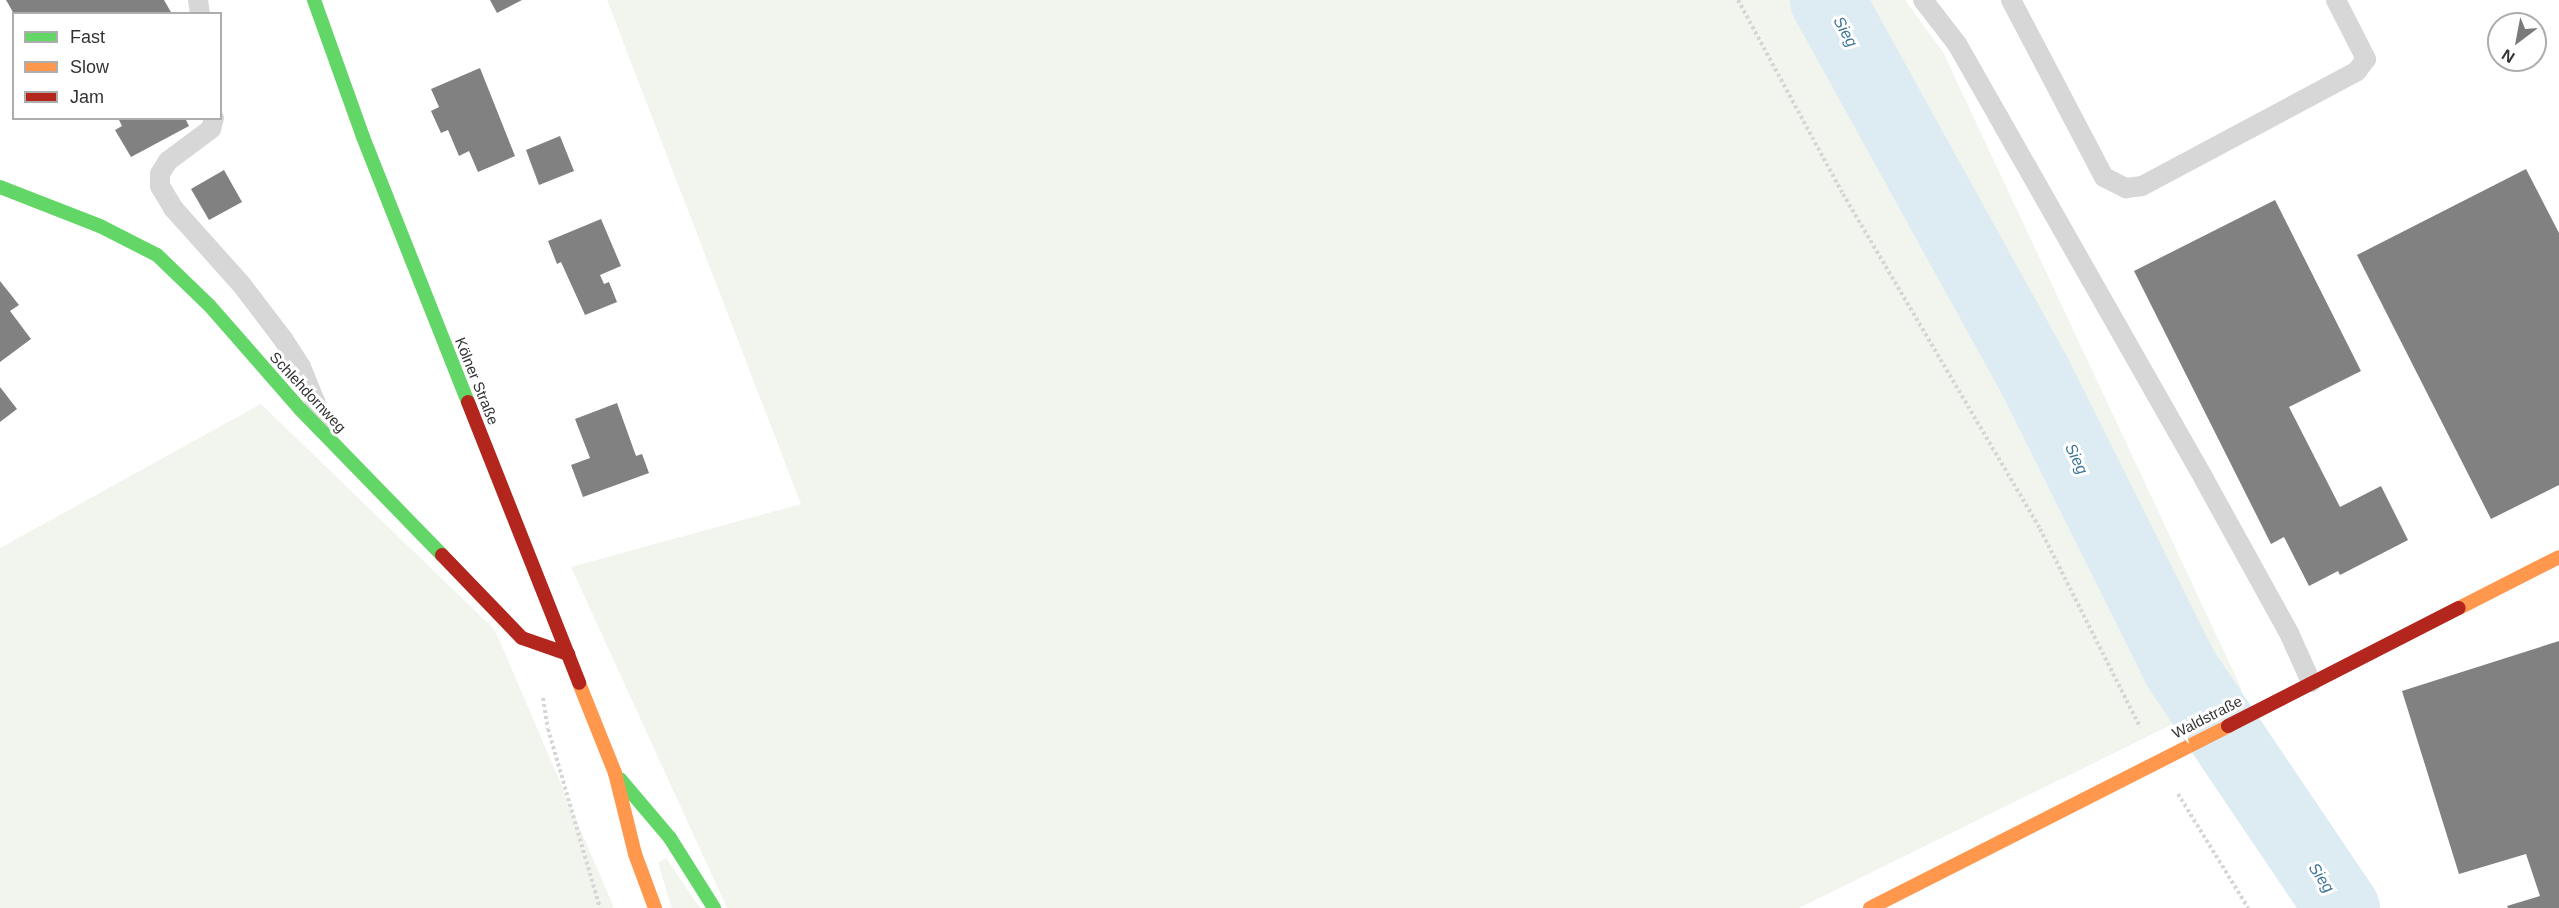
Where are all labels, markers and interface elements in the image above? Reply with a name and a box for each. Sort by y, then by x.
legend [12,12,222,120]
north arrow [2487,12,2547,72]
water label: Sieg [1829,13,1861,51]
text: Fast [70,27,105,47]
text: N [2499,46,2518,66]
text: Slow [70,57,109,77]
text: Jam [70,87,104,107]
street label: Kölner Straße [451,335,503,427]
street label: Schlehdornweg [266,348,350,436]
water label: Sieg [2060,440,2092,478]
street label: Waldstraße [2169,692,2245,742]
water label: Sieg [2304,859,2338,897]

